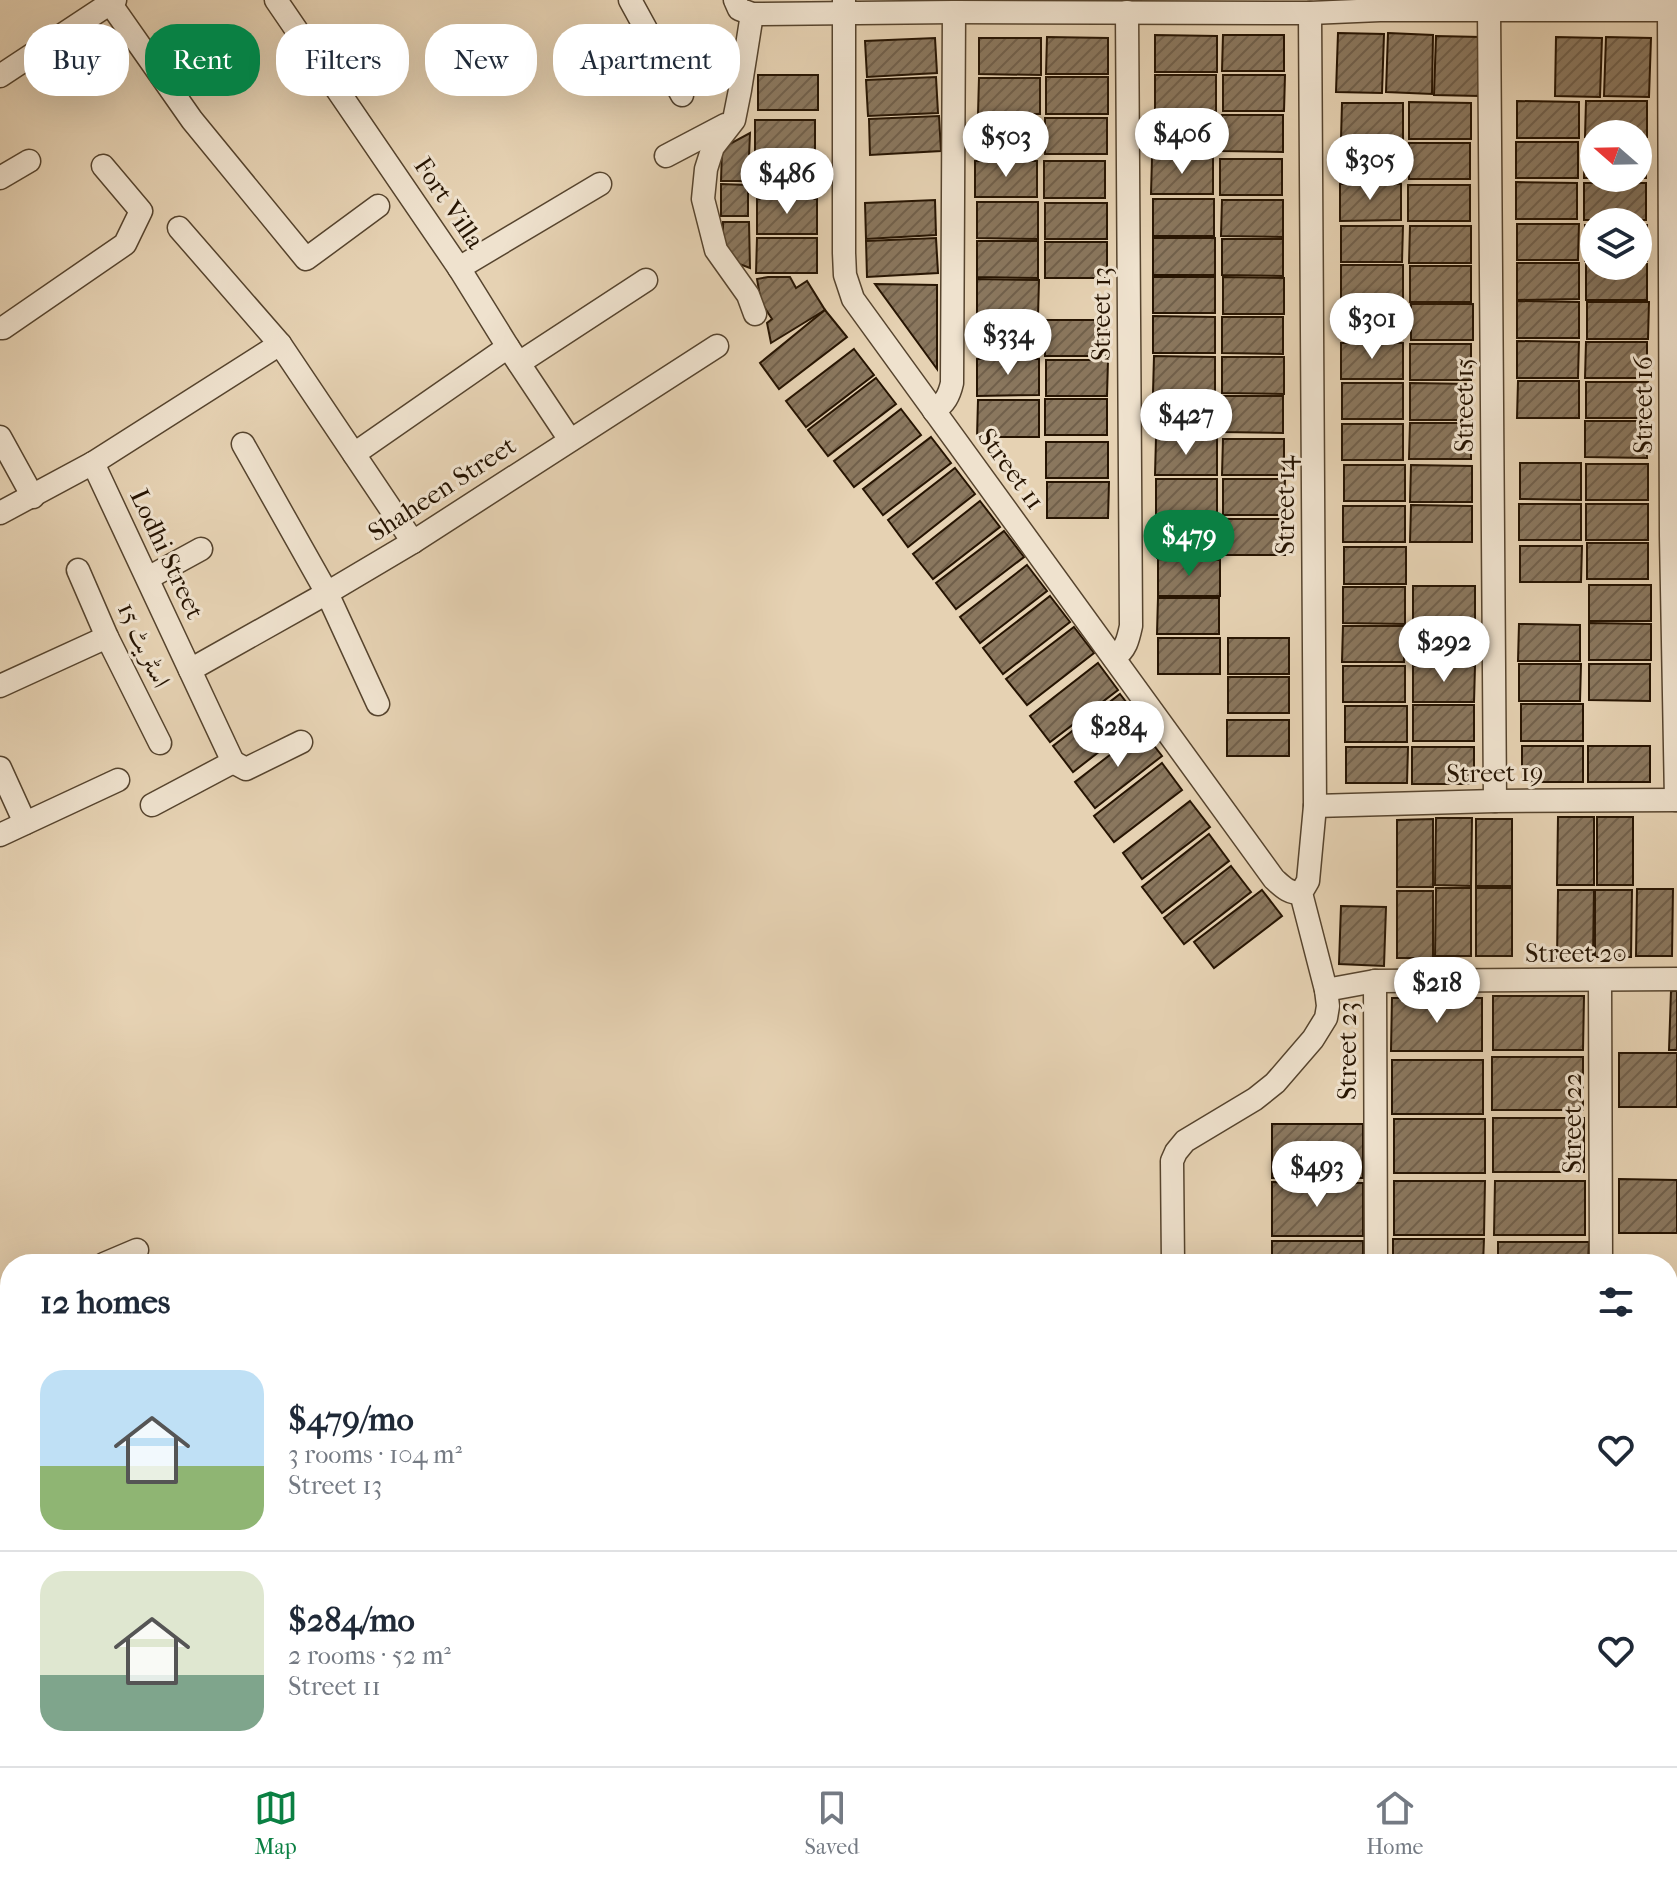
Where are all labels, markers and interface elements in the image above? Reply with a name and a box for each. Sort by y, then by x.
chip: Buy [24,24,129,96]
chip: Rent [145,24,260,96]
chip: Filters [276,24,409,96]
chip: New [425,24,537,96]
chip: Apartment [553,24,740,96]
pin: $406 [1135,108,1229,176]
pin: $503 [959,111,1053,179]
text: $406 [1153,118,1211,149]
north arrow [1580,120,1652,192]
map controls [1580,120,1652,280]
text: $503 [981,121,1031,152]
pin: $305 [1323,134,1417,202]
text: $305 [1345,144,1395,175]
pin: $486 [740,148,834,216]
street label: Fort Villa [407,151,491,256]
text: $486 [759,158,815,189]
button: layers [1580,208,1652,280]
street label: Street 13 [1086,267,1117,361]
pin: $301 [1325,293,1419,361]
text: $301 [1348,303,1396,334]
pin: $334 [961,309,1055,377]
text: $334 [983,319,1033,350]
street label: Street 16 [1628,355,1659,454]
street label: Street 15 [1449,358,1480,452]
pin: $427 [1139,389,1233,457]
text: $427 [1158,399,1214,430]
street label: Street 11 [971,422,1051,516]
street label: Shaheen Street [362,429,522,548]
street label: Street 14 [1270,455,1301,554]
street label: Lodhi Street [123,484,211,624]
pin: $479 [1142,510,1236,578]
text: $479 [1161,520,1217,551]
street label: اسٹریٹ 15 [110,597,177,693]
pin: $292 [1397,616,1491,684]
text: $292 [1417,626,1471,657]
pin: $284 [1071,701,1165,769]
text: $284 [1090,711,1146,742]
street label: Street 19 [1446,757,1544,789]
street label: Street 20 [1525,938,1627,969]
pin: $218 [1390,957,1484,1025]
text: $218 [1412,967,1462,998]
street label: Street 23 [1332,1002,1363,1100]
street label: Street 22 [1557,1073,1588,1173]
pin: $493 [1270,1141,1364,1209]
text: $493 [1290,1151,1344,1182]
icon: filters [1594,1280,1638,1324]
text: 12 homes [40,1282,170,1322]
text: $479/mo [288,1399,414,1439]
icon: home [104,1402,200,1498]
icon: heart [1594,1428,1638,1472]
text: 3 rooms · 104 m² [288,1439,462,1470]
text: Street 13 [288,1470,382,1501]
text: $284/mo [288,1600,415,1640]
icon: home [104,1603,200,1699]
icon: heart [1594,1629,1638,1673]
text: 2 rooms · 52 m² [288,1640,451,1671]
text: Street 11 [288,1671,381,1702]
tab: Map [254,1786,298,1860]
tab: Saved [805,1786,859,1860]
tab: Home [1366,1786,1423,1860]

